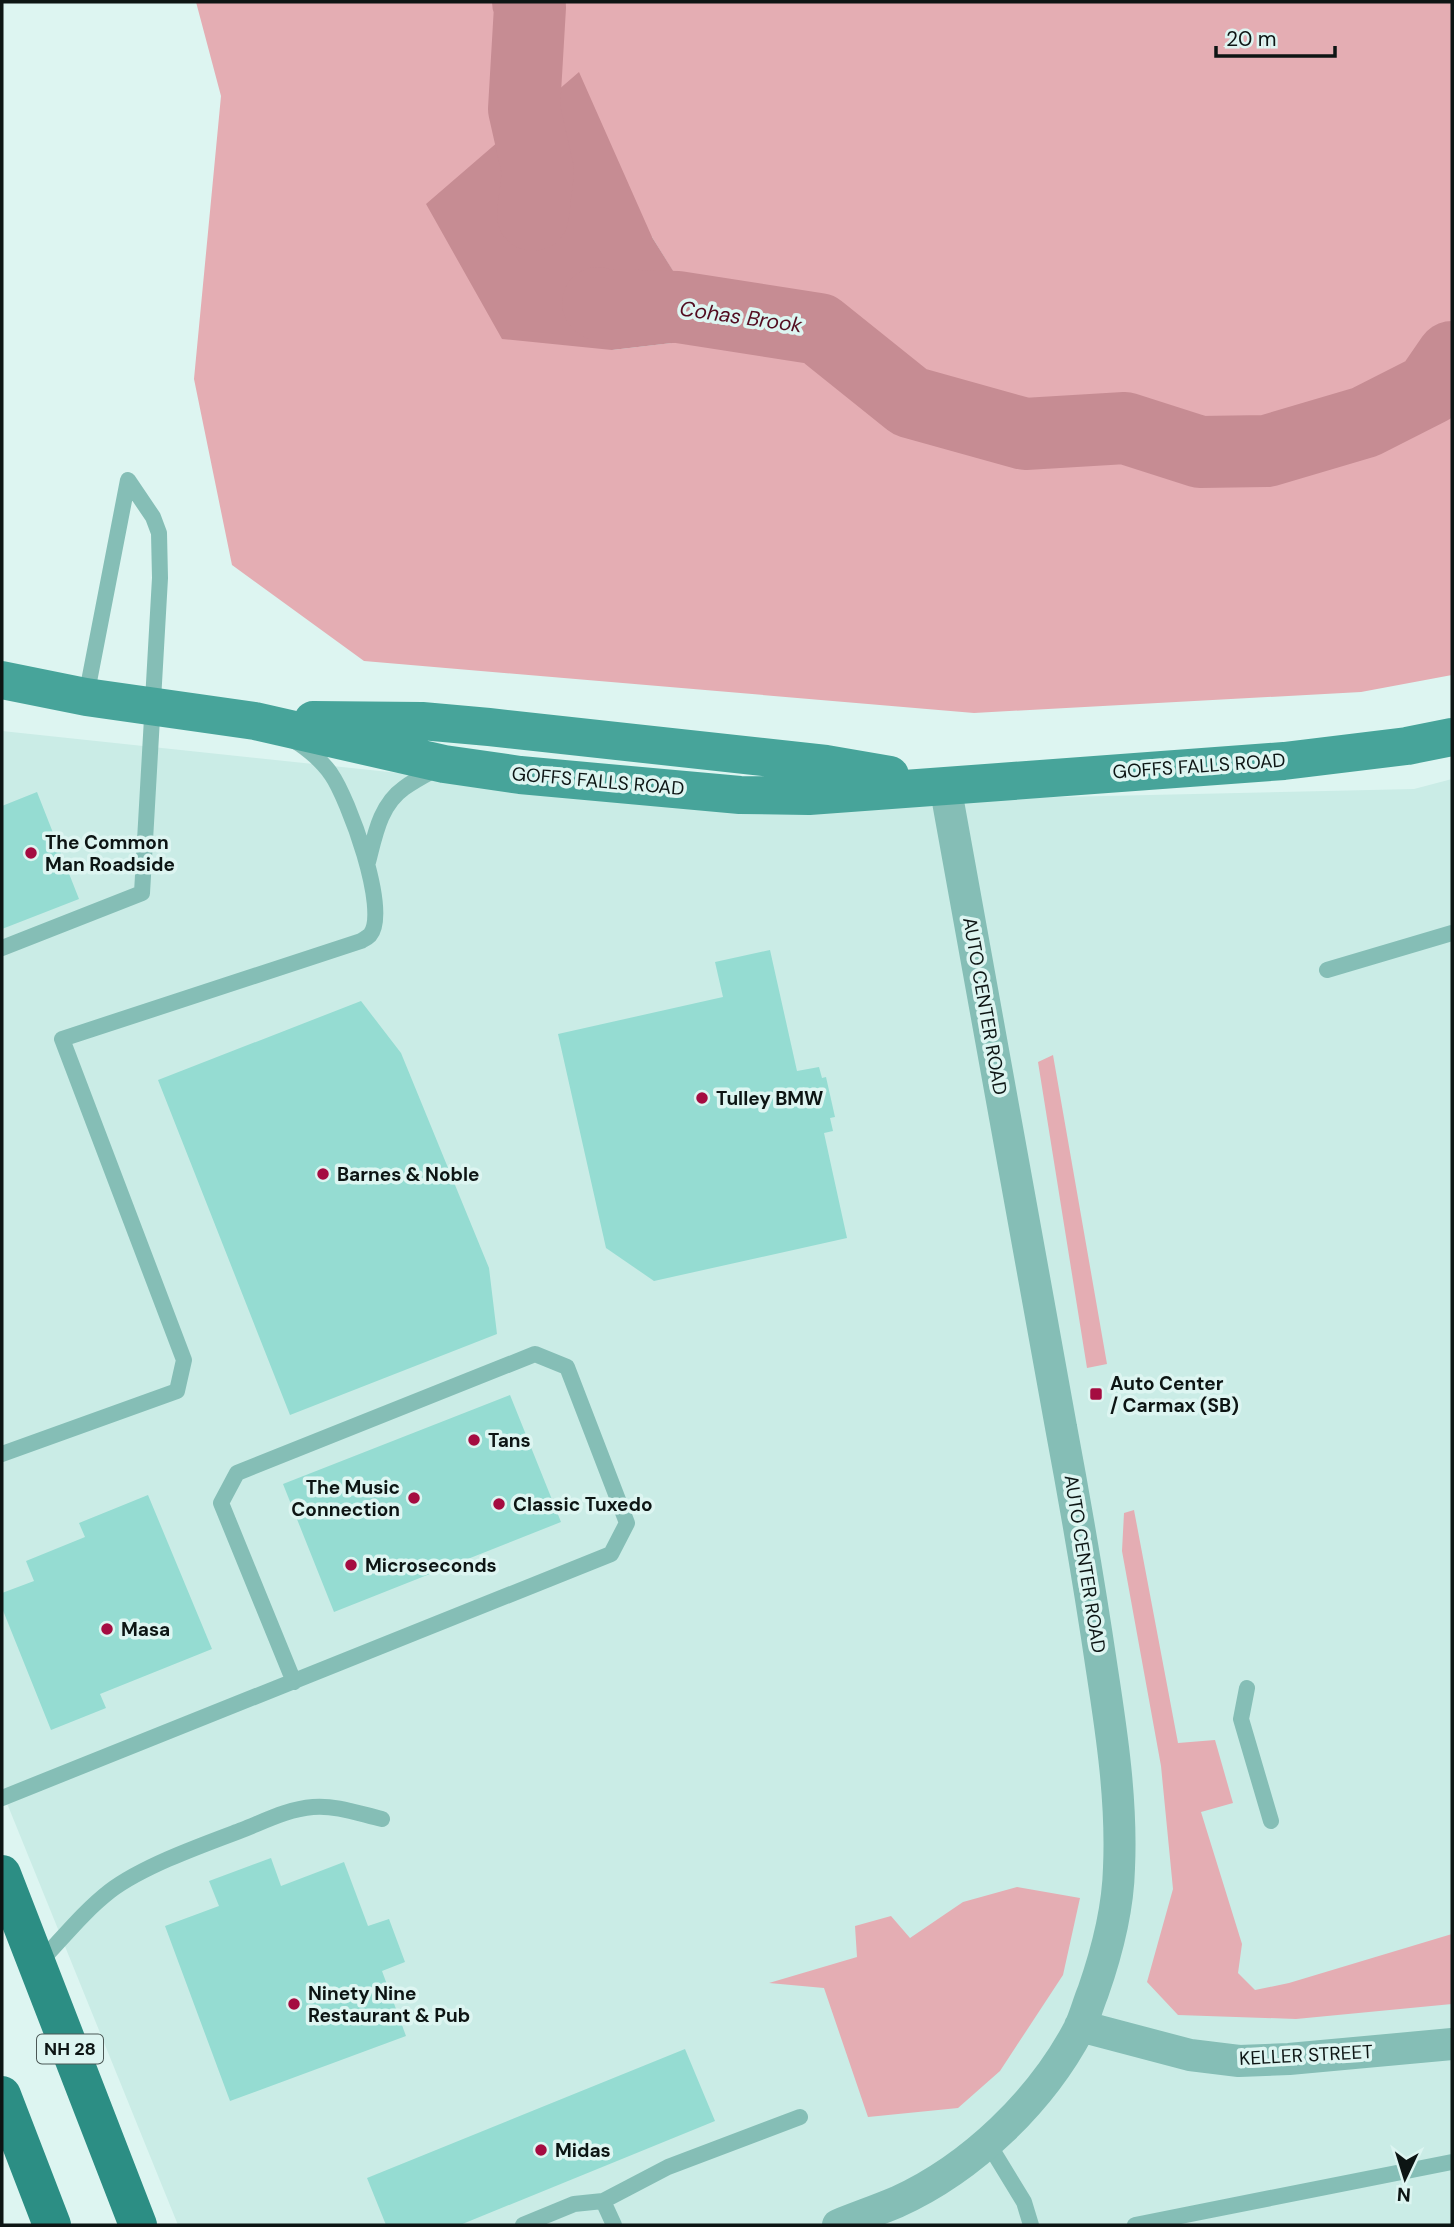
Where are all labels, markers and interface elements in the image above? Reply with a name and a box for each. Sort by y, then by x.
scale bar [1216,14,1335,58]
text: 20 m [1226,25,1277,53]
water label: Cohas Brook [678,295,804,340]
street label: GOFFS FALLS ROAD [1112,747,1286,785]
street label: GOFFS FALLS ROAD [511,761,685,801]
place label: The Common Man Roadside [45,830,175,877]
marker: The Common Man Roadside [23,845,39,861]
street label: AUTO CENTER ROAD [957,915,1013,1097]
place label: Tulley BMW [716,1086,823,1111]
marker: Tulley BMW [694,1090,710,1106]
place label: Barnes & Noble [337,1162,479,1187]
marker: Barnes & Noble [315,1166,331,1182]
place label: Auto Center / Carmax (SB) [1110,1371,1239,1418]
marker: Auto Center / Carmax (SB) [1088,1386,1104,1402]
place label: Tans [488,1428,531,1453]
marker: Tans [466,1432,482,1448]
street label: AUTO CENTER ROAD [1059,1473,1111,1655]
place label: The Music Connection [291,1475,400,1522]
marker: The Music Connection [406,1490,422,1506]
place label: Classic Tuxedo [513,1492,653,1517]
marker: Classic Tuxedo [491,1496,507,1512]
place label: Microseconds [365,1553,497,1578]
marker: Microseconds [343,1557,359,1573]
place label: Masa [121,1617,170,1642]
marker: Masa [99,1621,115,1637]
place label: Ninety Nine Restaurant & Pub [308,1981,470,2028]
marker: Ninety Nine Restaurant & Pub [286,1996,302,2012]
road number: NH 28 [37,2035,103,2064]
street label: KELLER STREET [1239,2039,1374,2071]
place label: Midas [555,2138,611,2163]
marker: Midas [533,2142,549,2158]
north arrow [1370,2143,1440,2213]
text: N [1396,2182,1412,2207]

